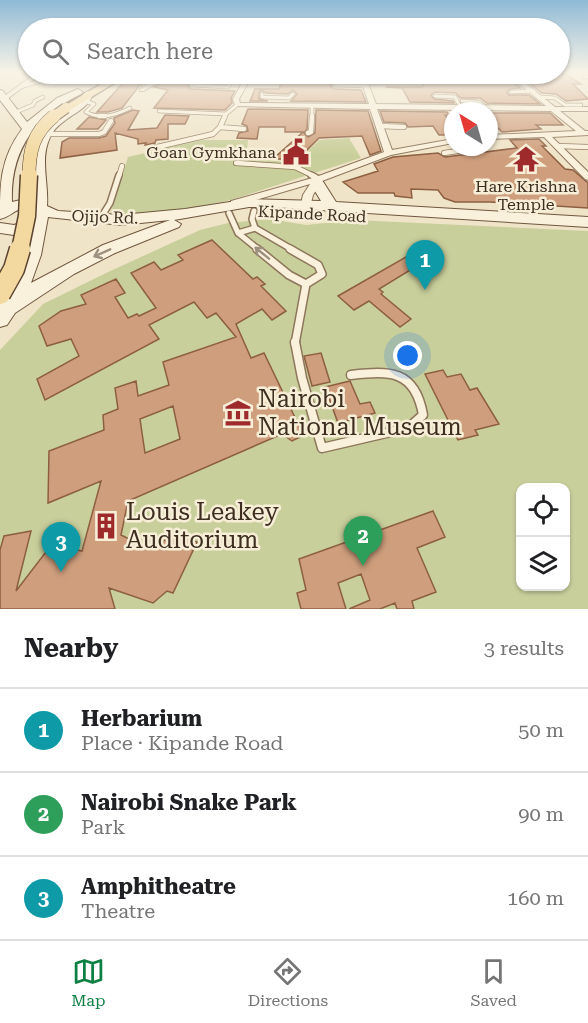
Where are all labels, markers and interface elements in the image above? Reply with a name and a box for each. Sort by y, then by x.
search box [18,18,570,84]
icon: search [39,35,72,68]
text: Search here [87,39,213,64]
north arrow [444,102,498,156]
public building icon: Goan Gymkhana [281,137,311,167]
place label: Goan Gymkhana [146,143,276,162]
temple icon: Hare Krishna Temple [511,144,541,174]
place label: Hare Krishna Temple [475,177,577,214]
street label: Kipande Road [257,202,367,226]
street label: Ojijo Rd. [71,206,139,228]
pin: 1 [406,240,444,290]
one-way arrow [255,247,271,260]
one-way arrow [94,248,112,260]
your location [393,341,422,370]
place label: Nairobi National Museum [258,385,462,441]
museum icon: Nairobi National Museum [223,398,253,428]
map controls [516,483,570,591]
button: locate [516,483,570,537]
place label: Louis Leakey Auditorium [126,498,279,554]
building icon: Louis Leakey Auditorium [91,511,121,541]
pin: 2 [344,516,382,566]
pin: 3 [42,522,80,572]
button: layers [516,537,570,591]
text: Nearby [24,633,118,663]
text: 3 results [484,636,564,660]
text: Herbarium [81,706,202,731]
text: 1 [38,718,49,742]
text: 50 m [518,718,564,742]
text: Place · Kipande Road [81,731,283,755]
text: Nairobi Snake Park [81,790,297,815]
text: 2 [38,802,49,826]
text: 90 m [518,802,564,826]
text: Park [81,815,125,839]
text: Amphitheatre [81,874,236,899]
text: 3 [38,886,49,910]
text: 160 m [507,886,564,910]
text: Theatre [81,899,155,923]
tab: Map [71,955,105,1010]
tab: Directions [248,955,328,1010]
tab: Saved [470,955,517,1010]

